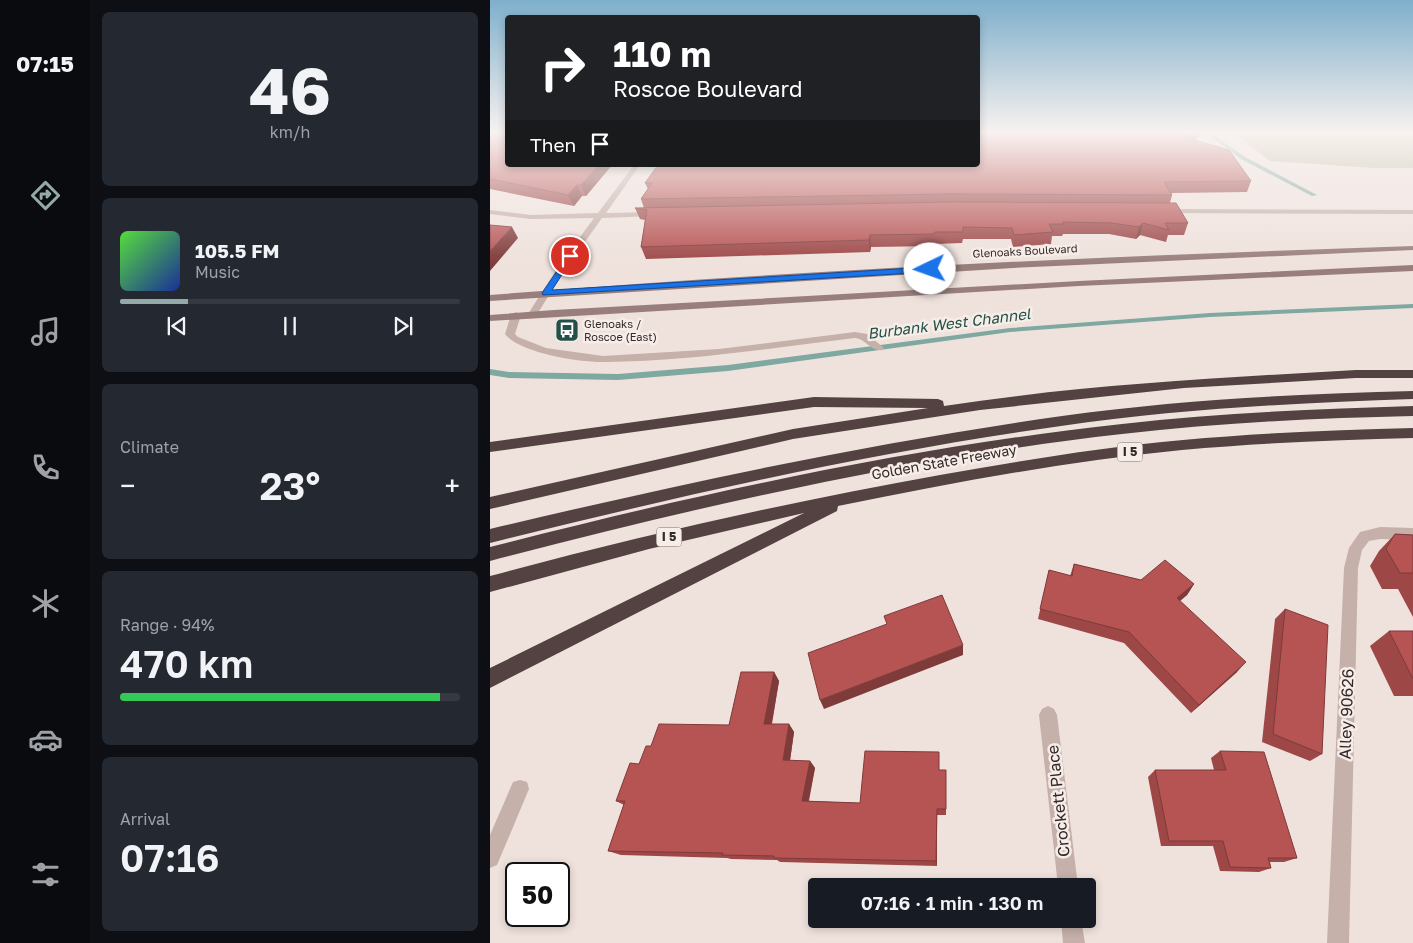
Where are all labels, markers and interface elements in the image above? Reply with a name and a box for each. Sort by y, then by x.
text: 110 m [613,33,711,75]
icon: right [530,35,595,100]
text: 07:15 [16,50,74,77]
text: 46 [249,50,331,128]
text: Roscoe Boulevard [613,75,802,102]
text: km/h [270,122,310,142]
icon: arrive [586,130,614,158]
text: Then [530,133,576,156]
icon: directions [28,178,63,213]
pin [549,235,591,277]
text: 105.5 FM [195,239,279,262]
street label: Glenoaks Boulevard [972,241,1078,260]
icon: arrive [556,242,584,270]
position arrow [903,242,955,294]
text: Music [195,262,240,282]
water label: Burbank West Channel [866,304,1033,342]
icon: previous [163,312,191,340]
icon: pause [276,312,304,340]
icon: next [389,312,417,340]
icon: music [28,314,63,349]
bus stop icon: Glenoaks / Roscoe (East) [554,317,580,343]
place label: Glenoaks / Roscoe (East) [584,317,657,343]
text: Climate [120,437,179,457]
street label: Golden State Freeway [870,440,1018,483]
road number: I 5 [1118,442,1142,462]
icon: phone [28,450,63,485]
text: 23° [260,463,320,508]
text: − [120,469,135,502]
text: + [445,469,460,502]
road number: I 5 [656,528,682,546]
icon: climate [28,586,63,621]
text: Range · 94% [120,615,214,635]
text: 470 km [120,641,253,686]
street label: Alley 90626 [1334,668,1358,760]
icon: car [28,722,63,757]
street label: Crockett Place [1042,744,1074,858]
text: Arrival [120,809,170,829]
text: 07:16 [120,835,219,880]
icon: filters [28,857,63,892]
speed limit sign: 50 [505,862,570,927]
text: 07:16 · 1 min · 130 m [861,891,1043,914]

